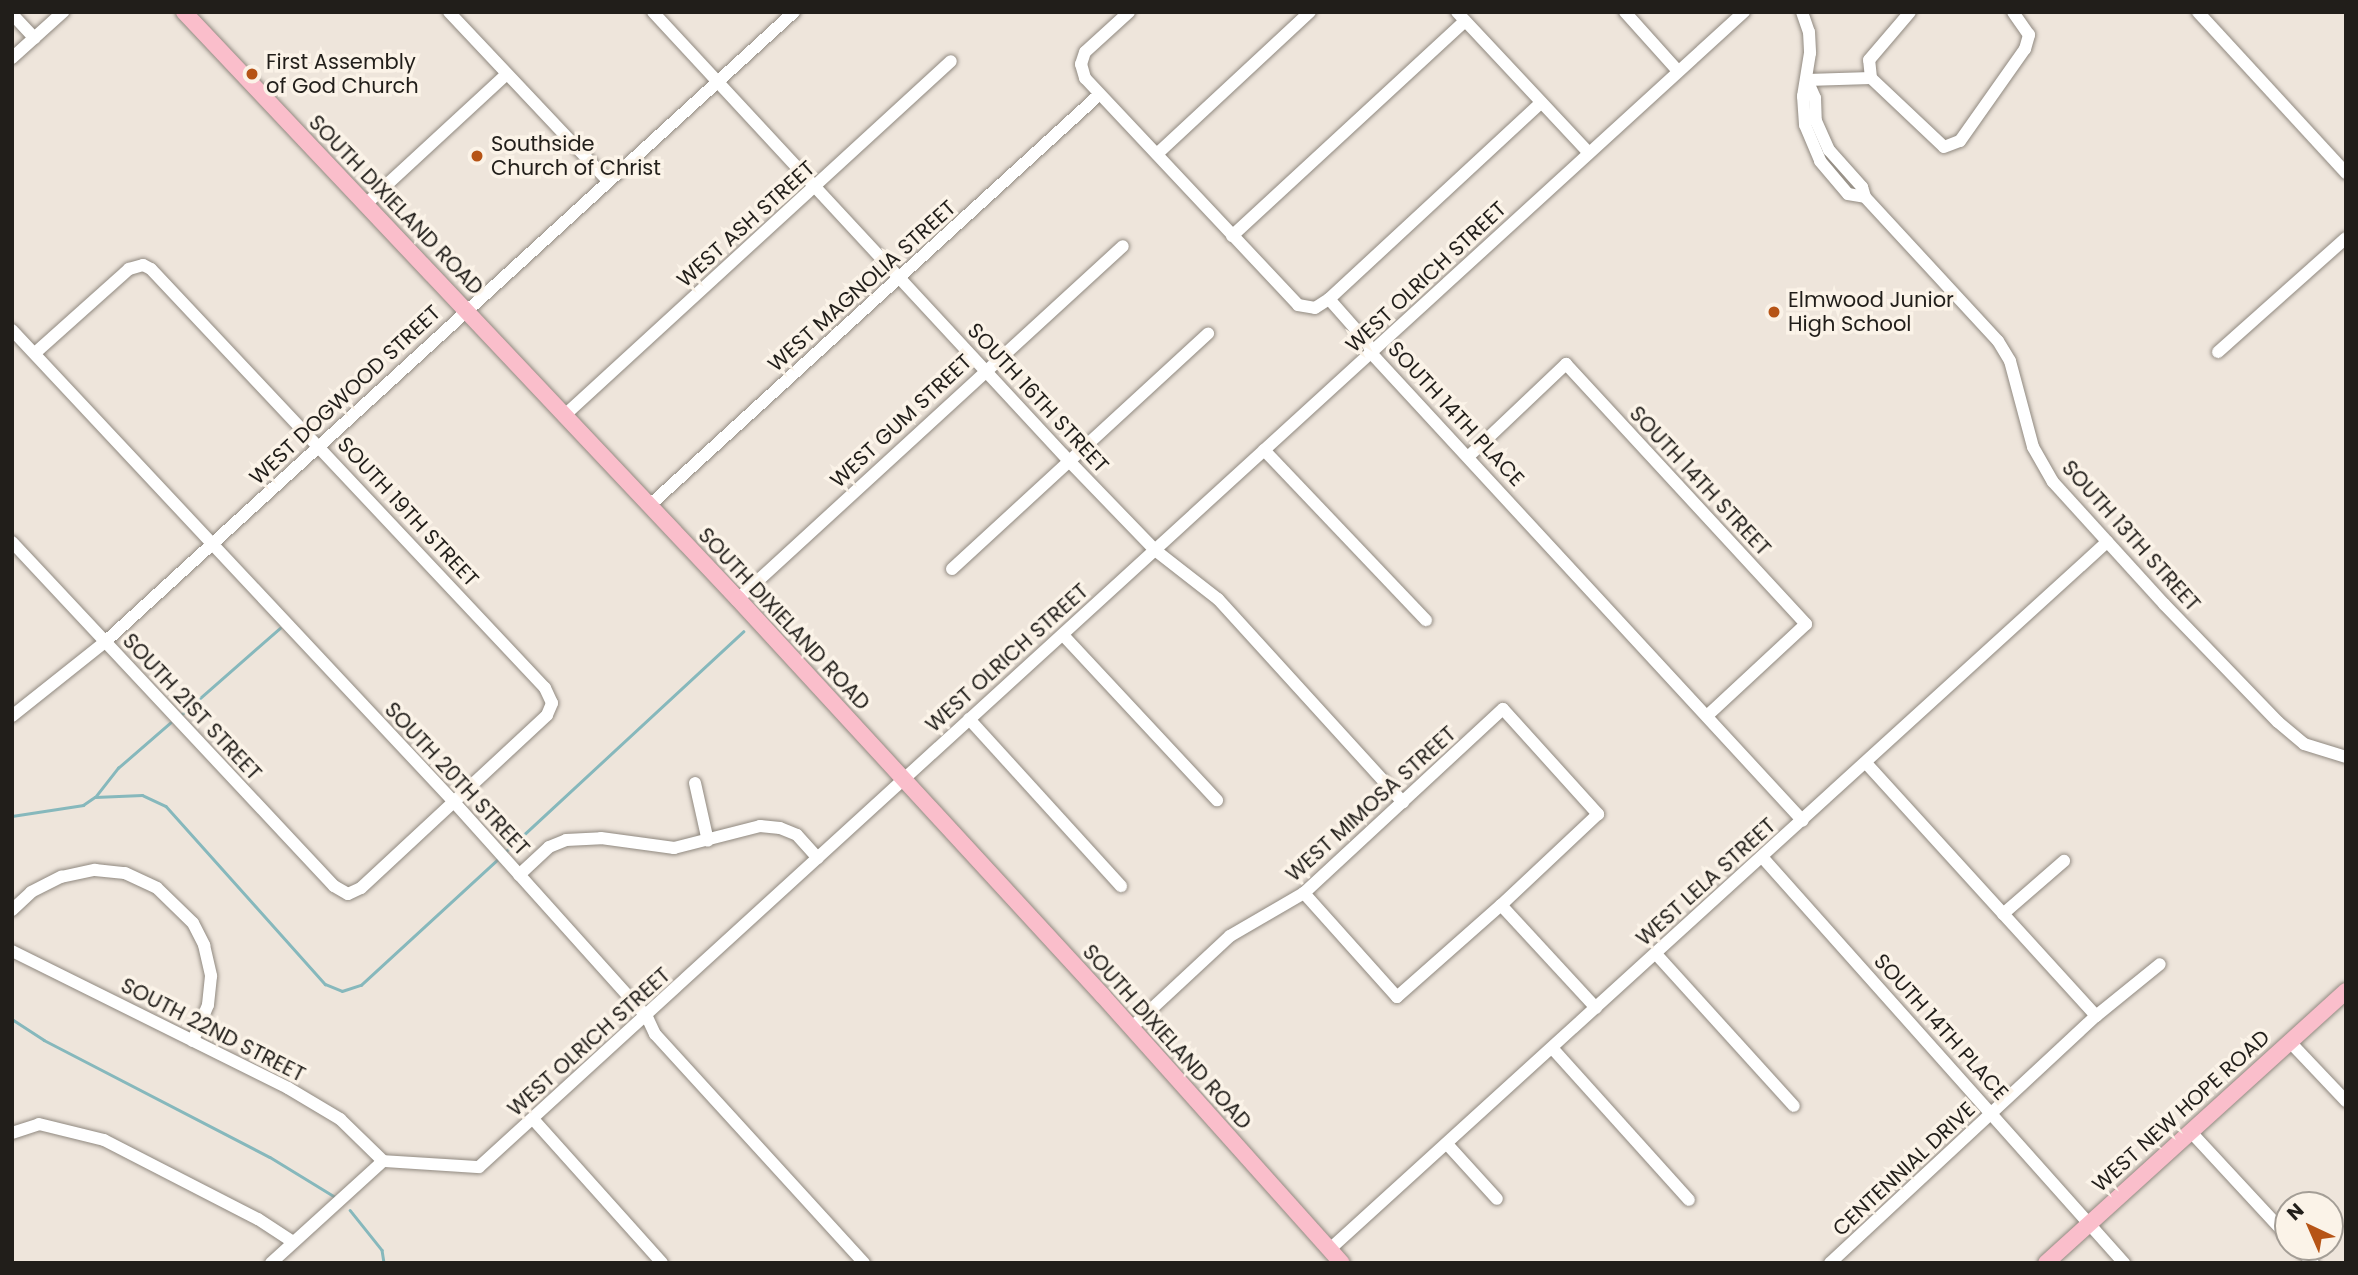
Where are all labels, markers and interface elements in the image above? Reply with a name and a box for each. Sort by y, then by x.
place label: First Assembly of God Church [266,49,419,99]
marker: First Assembly of God Church [244,66,260,82]
street label: SOUTH DIXIELAND ROAD [304,110,488,300]
place label: Southside Church of Christ [491,131,661,181]
marker: Southside Church of Christ [469,148,485,164]
street label: WEST ASH STREET [672,156,820,292]
street label: WEST MAGNOLIA STREET [763,195,961,377]
street label: WEST OLRICH STREET [1341,196,1511,358]
place label: Elmwood Junior High School [1788,287,1954,337]
street label: WEST DOGWOOD STREET [244,300,446,490]
marker: Elmwood Junior High School [1766,304,1782,320]
street label: SOUTH 16TH STREET [962,318,1114,478]
street label: SOUTH 14TH PLACE [1383,337,1529,491]
street label: WEST GUM STREET [825,349,977,493]
street label: SOUTH 14TH STREET [1624,401,1776,561]
street label: SOUTH 19TH STREET [332,432,484,592]
street label: SOUTH 13TH STREET [2057,455,2205,617]
street label: SOUTH DIXIELAND ROAD [693,523,875,715]
street label: WEST OLRICH STREET [921,578,1093,738]
street label: SOUTH 21ST STREET [117,628,267,786]
street label: SOUTH 20TH STREET [379,697,535,861]
street label: WEST MIMOSA STREET [1281,721,1461,887]
street label: WEST LELA STREET [1631,813,1781,951]
street label: SOUTH DIXIELAND ROAD [1077,939,1257,1135]
street label: SOUTH 14TH PLACE [1869,949,2013,1105]
street label: WEST OLRICH STREET [503,962,675,1122]
street label: SOUTH 22ND STREET [117,973,309,1087]
street label: WEST NEW HOPE ROAD [2087,1025,2275,1197]
street label: CENTENNIAL DRIVE [1828,1097,1980,1241]
north arrow [2274,1191,2344,1261]
text: N [2281,1197,2310,1227]

